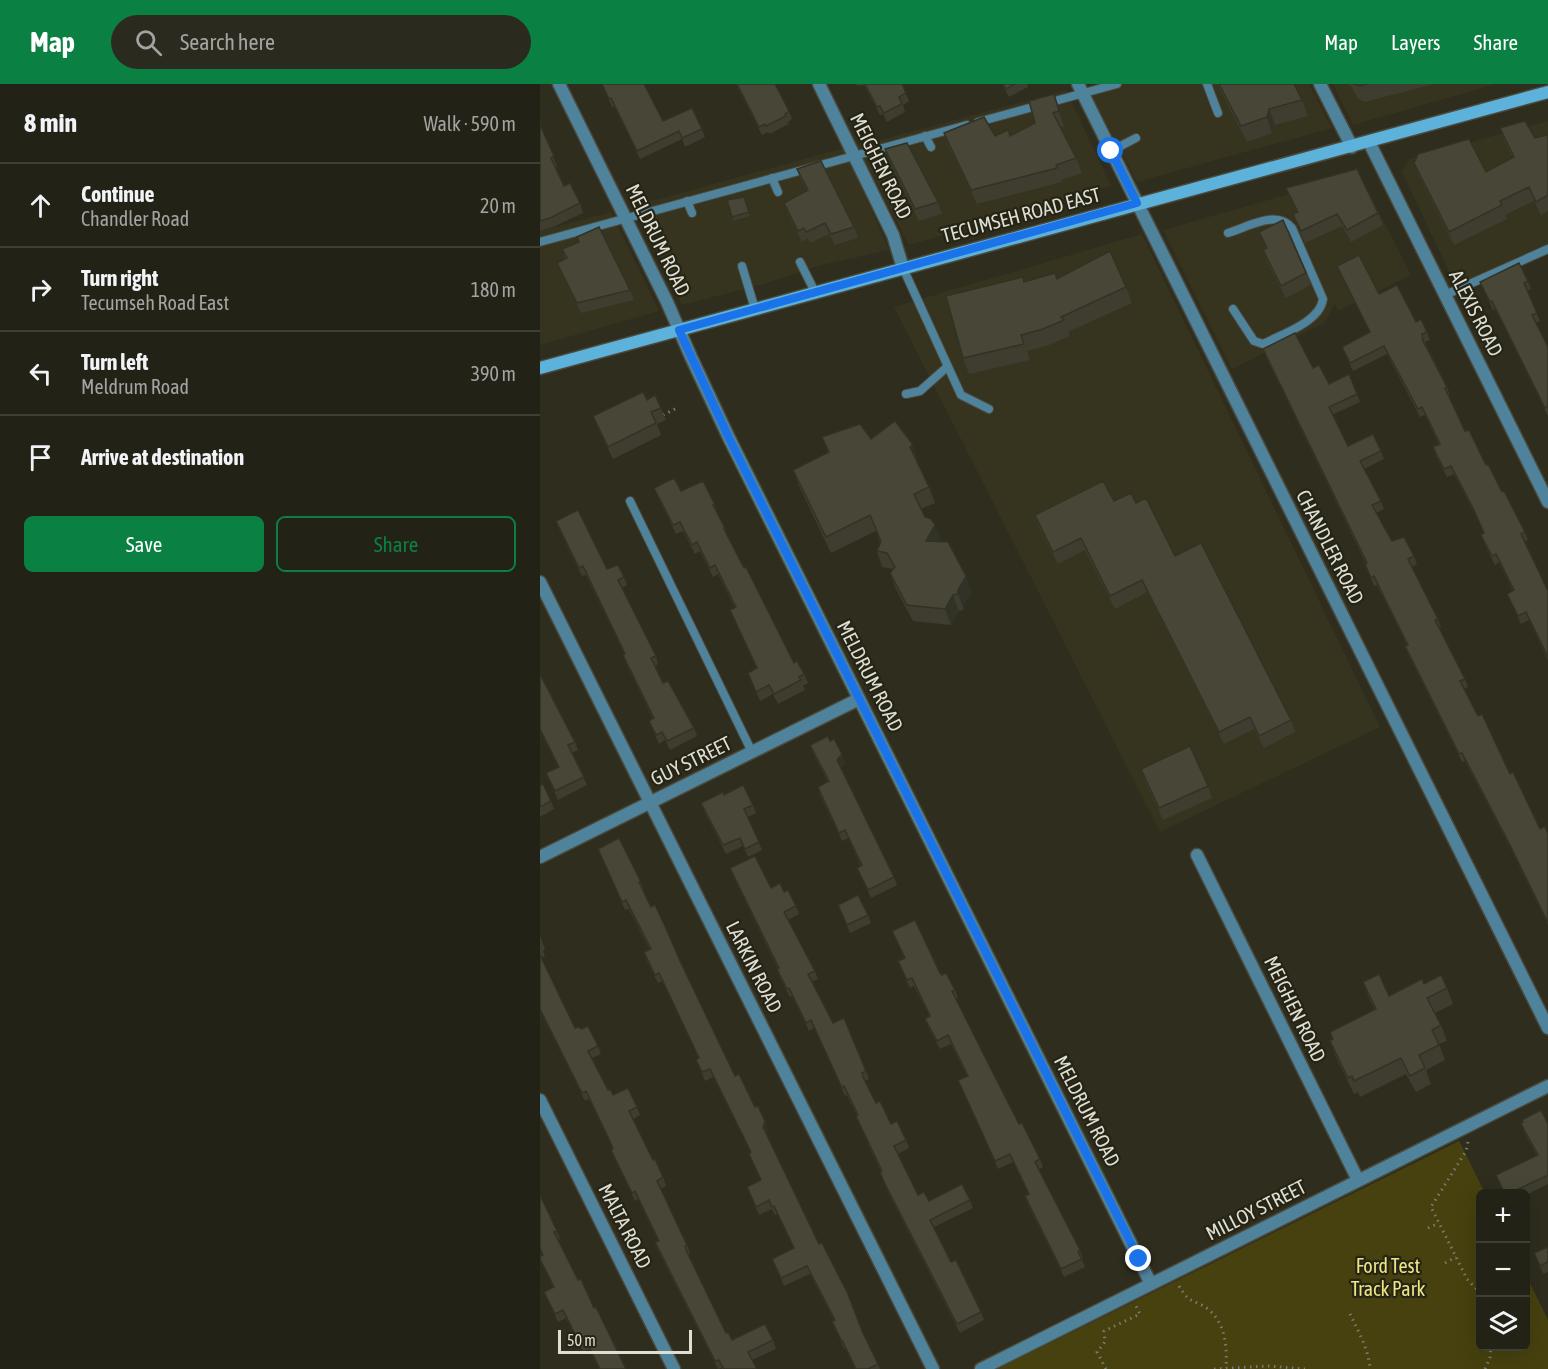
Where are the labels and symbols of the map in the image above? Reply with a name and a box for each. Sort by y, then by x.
street label: MEIGHEN ROAD [846,109,917,222]
route start [1097,137,1123,163]
street label: MELDRUM ROAD [622,180,695,299]
street label: TECUMSEH ROAD EAST [939,182,1103,247]
street label: ALEXIS ROAD [1445,266,1508,360]
street label: CHANDLER ROAD [1292,486,1369,608]
street label: MELDRUM ROAD [833,617,908,735]
street label: GUY STREET [647,731,735,790]
street label: LARKIN ROAD [722,917,787,1016]
street label: MEIGHEN ROAD [1260,952,1331,1065]
street label: MELDRUM ROAD [1050,1052,1125,1170]
street label: MILLOY STREET [1202,1174,1310,1245]
street label: MALTA ROAD [594,1180,657,1272]
route end [1125,1245,1151,1271]
park label: Ford Test Track Park [1351,1254,1426,1300]
scale bar [558,1327,692,1354]

